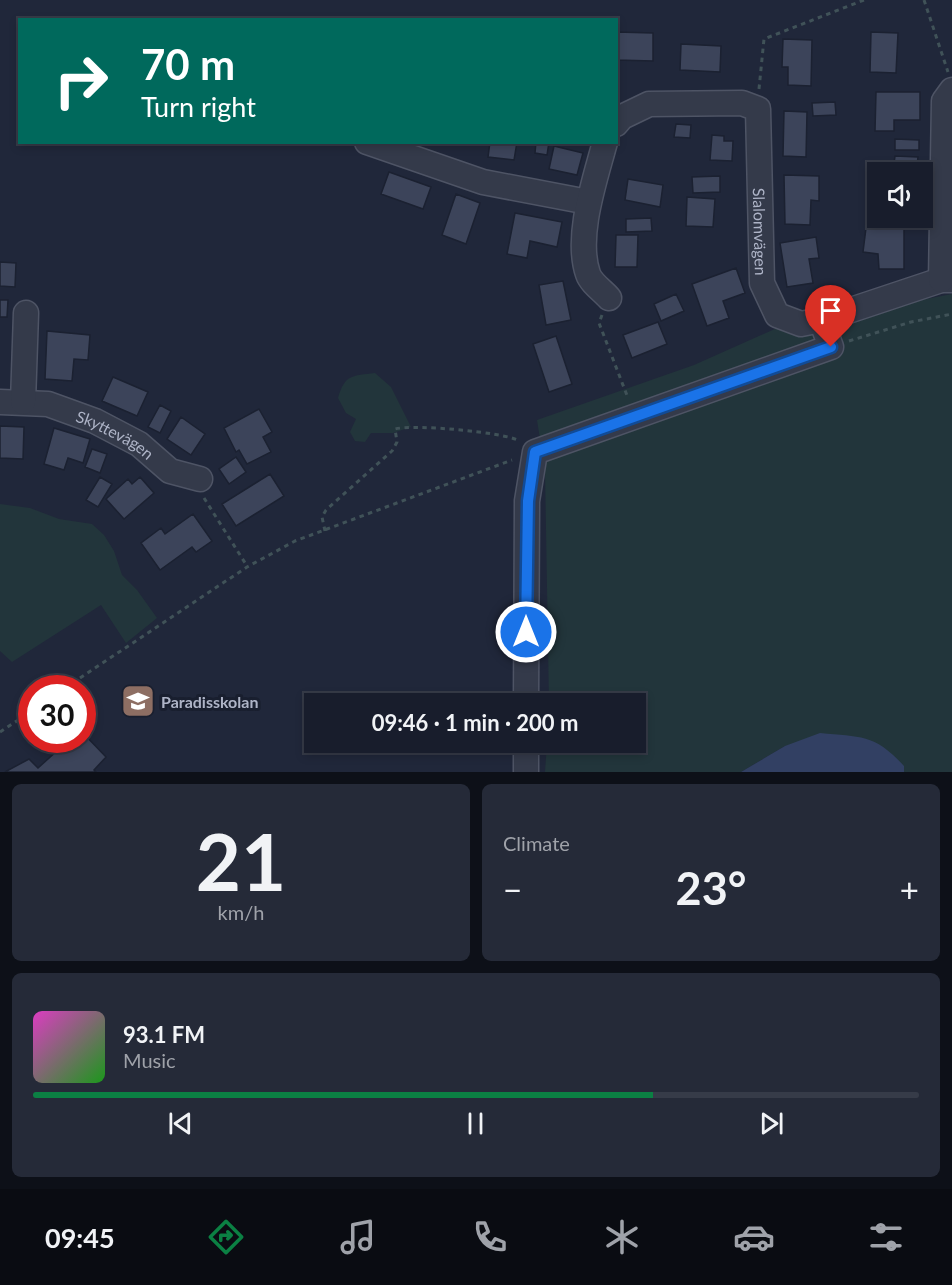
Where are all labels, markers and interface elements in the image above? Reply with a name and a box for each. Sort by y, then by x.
text: 70 m [141,39,235,89]
icon: right [42,42,120,120]
text: Turn right [141,90,256,123]
map controls [867,162,933,228]
button: sound [867,162,933,228]
street label: Slalomvägen [750,188,771,276]
pin [805,285,856,347]
icon: arrive [814,294,847,327]
street label: Skyttevägen [74,406,158,462]
position arrow [494,600,558,664]
speed limit sign: 30 [18,675,96,753]
school or university icon: Paradisskolan [120,683,156,719]
place label: Paradisskolan [161,692,258,711]
text: 09:46 · 1 min · 200 m [372,709,578,736]
text: 21 [196,814,286,908]
text: Climate [503,831,570,855]
text: 23° [676,861,746,915]
text: − [503,869,522,909]
text: + [900,869,919,909]
text: km/h [218,900,264,924]
text: 93.1 FM [123,1021,205,1048]
text: Music [123,1048,176,1072]
icon: previous [164,1107,197,1140]
icon: pause [459,1107,492,1140]
icon: next [755,1107,788,1140]
icon: directions [205,1216,247,1258]
icon: music [337,1216,379,1258]
icon: phone [469,1216,511,1258]
icon: climate [601,1216,643,1258]
icon: car [733,1216,775,1258]
icon: filters [865,1216,907,1258]
text: 09:45 [45,1221,115,1254]

